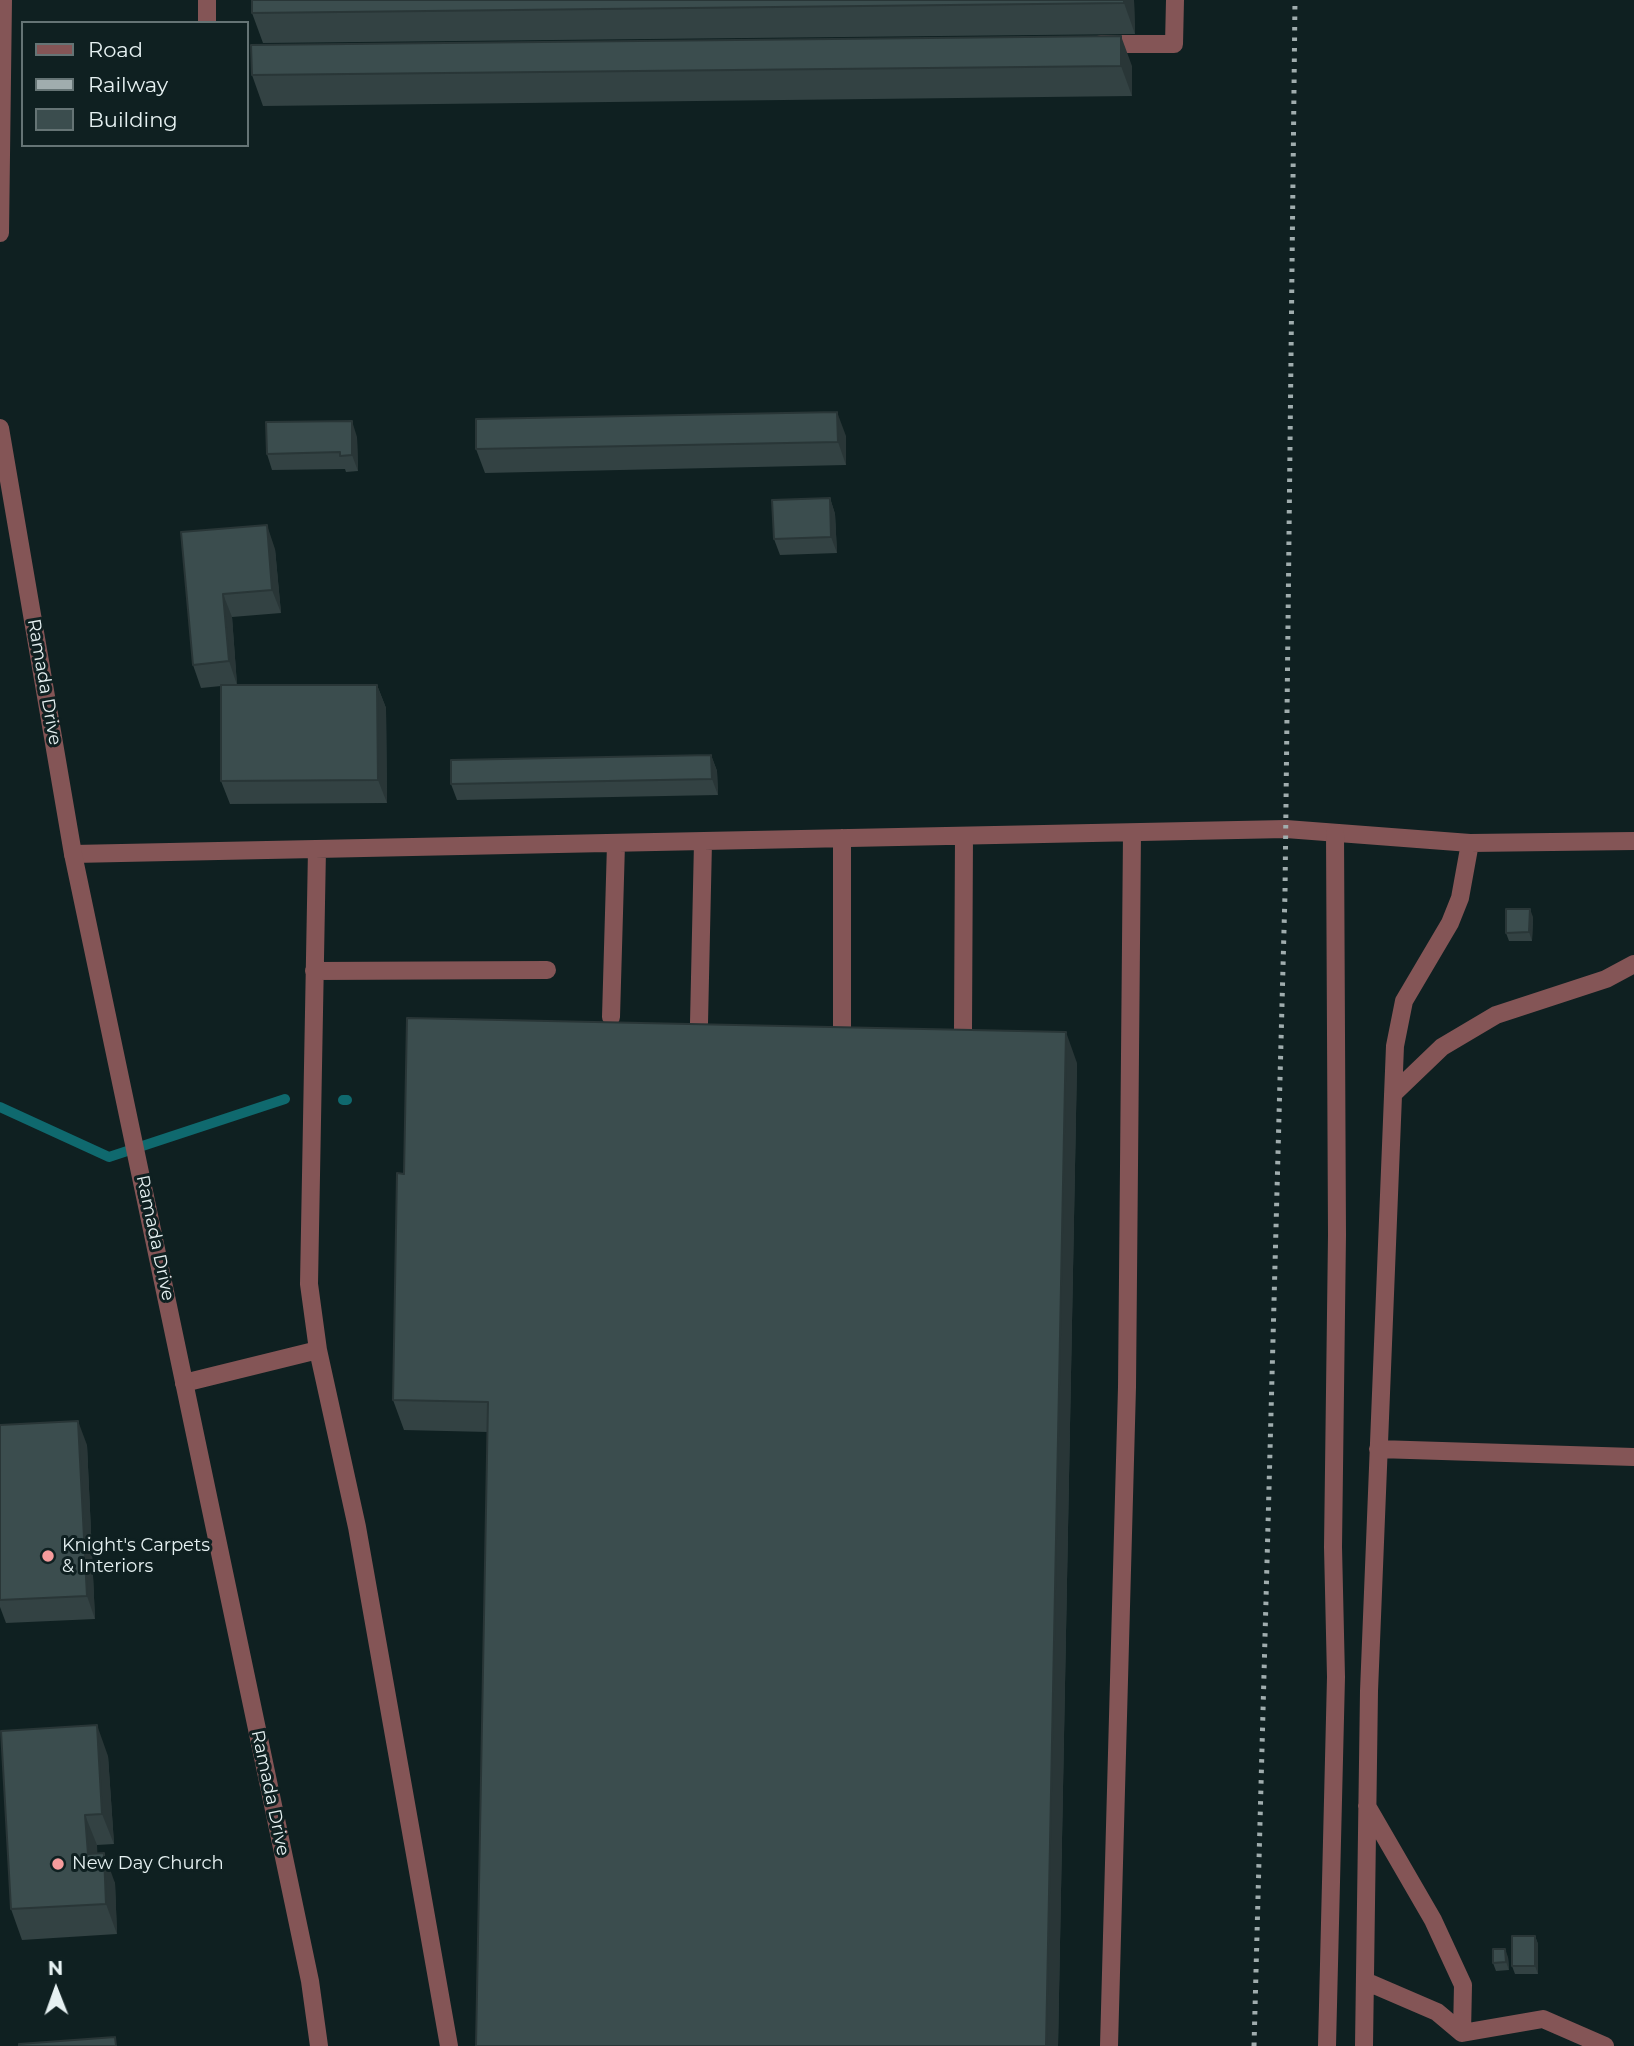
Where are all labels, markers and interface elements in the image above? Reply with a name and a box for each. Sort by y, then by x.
legend [21,21,248,147]
text: Road [88,37,143,62]
text: Railway [88,72,168,97]
text: Building [88,107,178,132]
street label: Ramada Drive [22,617,66,747]
street label: Ramada Drive [131,1173,179,1303]
place label: Knight's Carpets & Interiors [62,1535,210,1578]
marker: Knight's Carpets & Interiors [40,1548,56,1564]
street label: Ramada Drive [246,1728,294,1858]
place label: New Day Church [72,1853,224,1875]
marker: New Day Church [50,1856,66,1872]
north arrow [21,1955,91,2025]
text: N [48,1957,63,1980]

